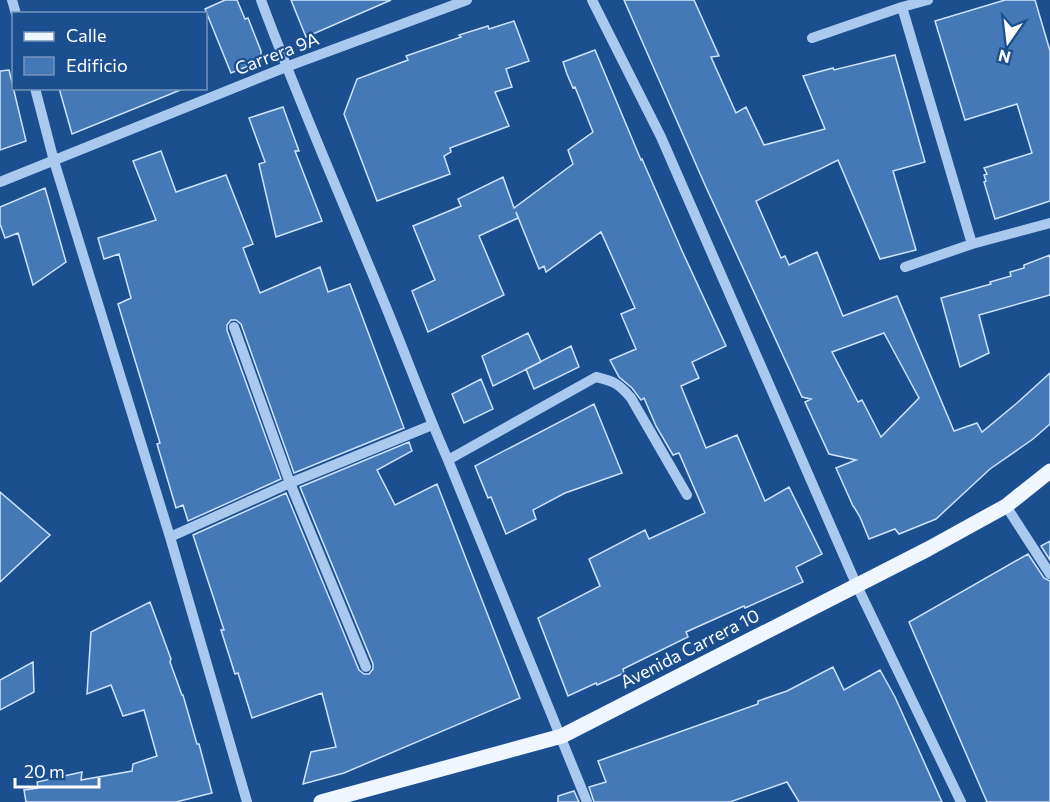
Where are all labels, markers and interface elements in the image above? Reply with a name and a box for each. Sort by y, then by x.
legend [12,12,207,90]
north arrow [978,12,1038,72]
text: Calle [66,24,106,46]
street label: Carrera 9A [232,27,322,79]
text: N [996,46,1012,68]
text: Edificio [66,54,128,76]
street label: Avenida Carrera 10 [616,604,763,693]
scale bar [15,751,99,789]
text: 20 m [24,760,65,782]

